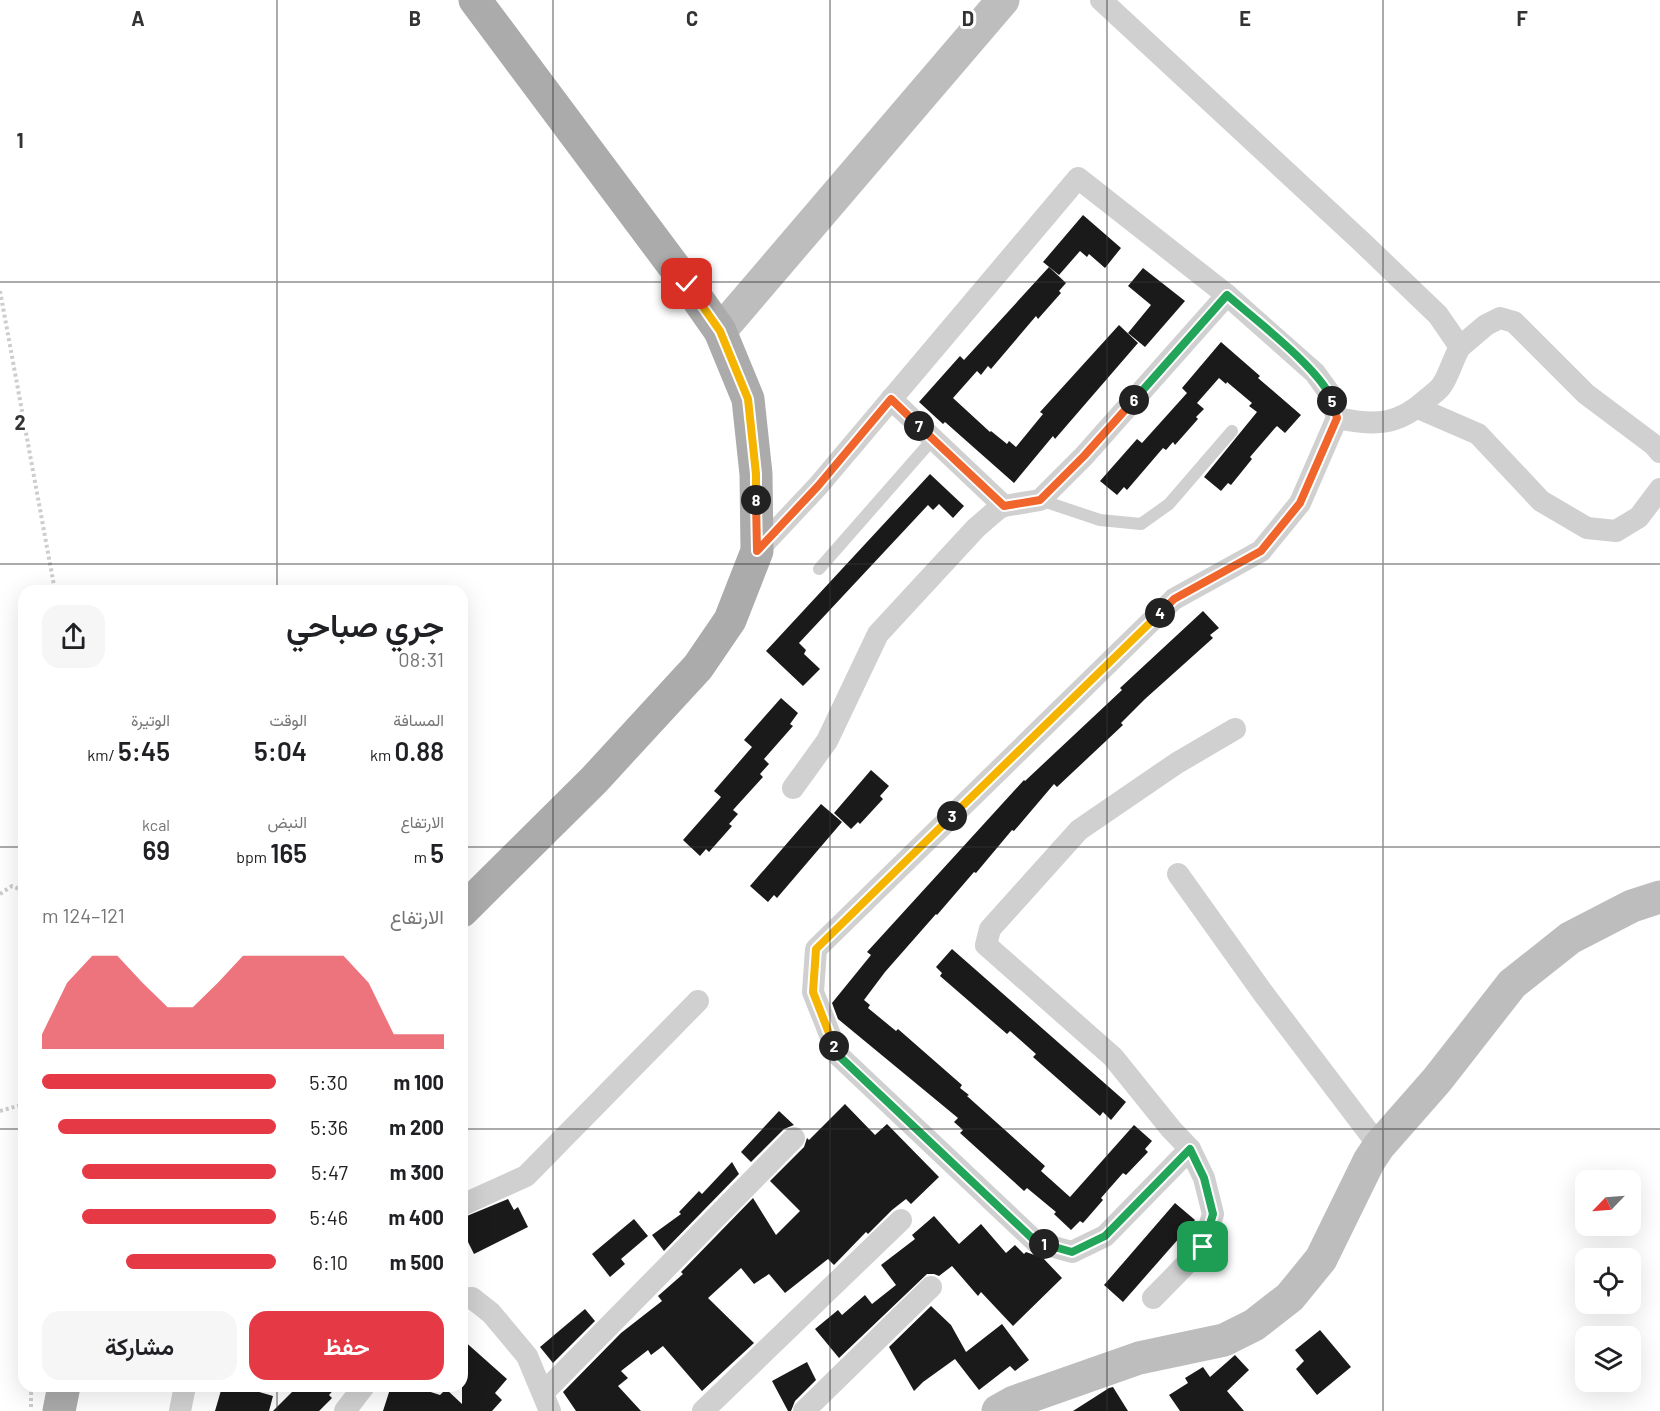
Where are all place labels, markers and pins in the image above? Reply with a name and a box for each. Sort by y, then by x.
pin [661,258,712,309]
pin: 6 [1119,385,1149,415]
pin: 5 [1317,386,1347,416]
pin: 7 [904,411,934,441]
pin: 8 [741,485,771,515]
pin: 4 [1145,598,1175,628]
pin: 3 [937,801,967,831]
pin: 2 [819,1031,849,1061]
pin [1177,1221,1228,1272]
pin: 1 [1029,1229,1059,1259]

